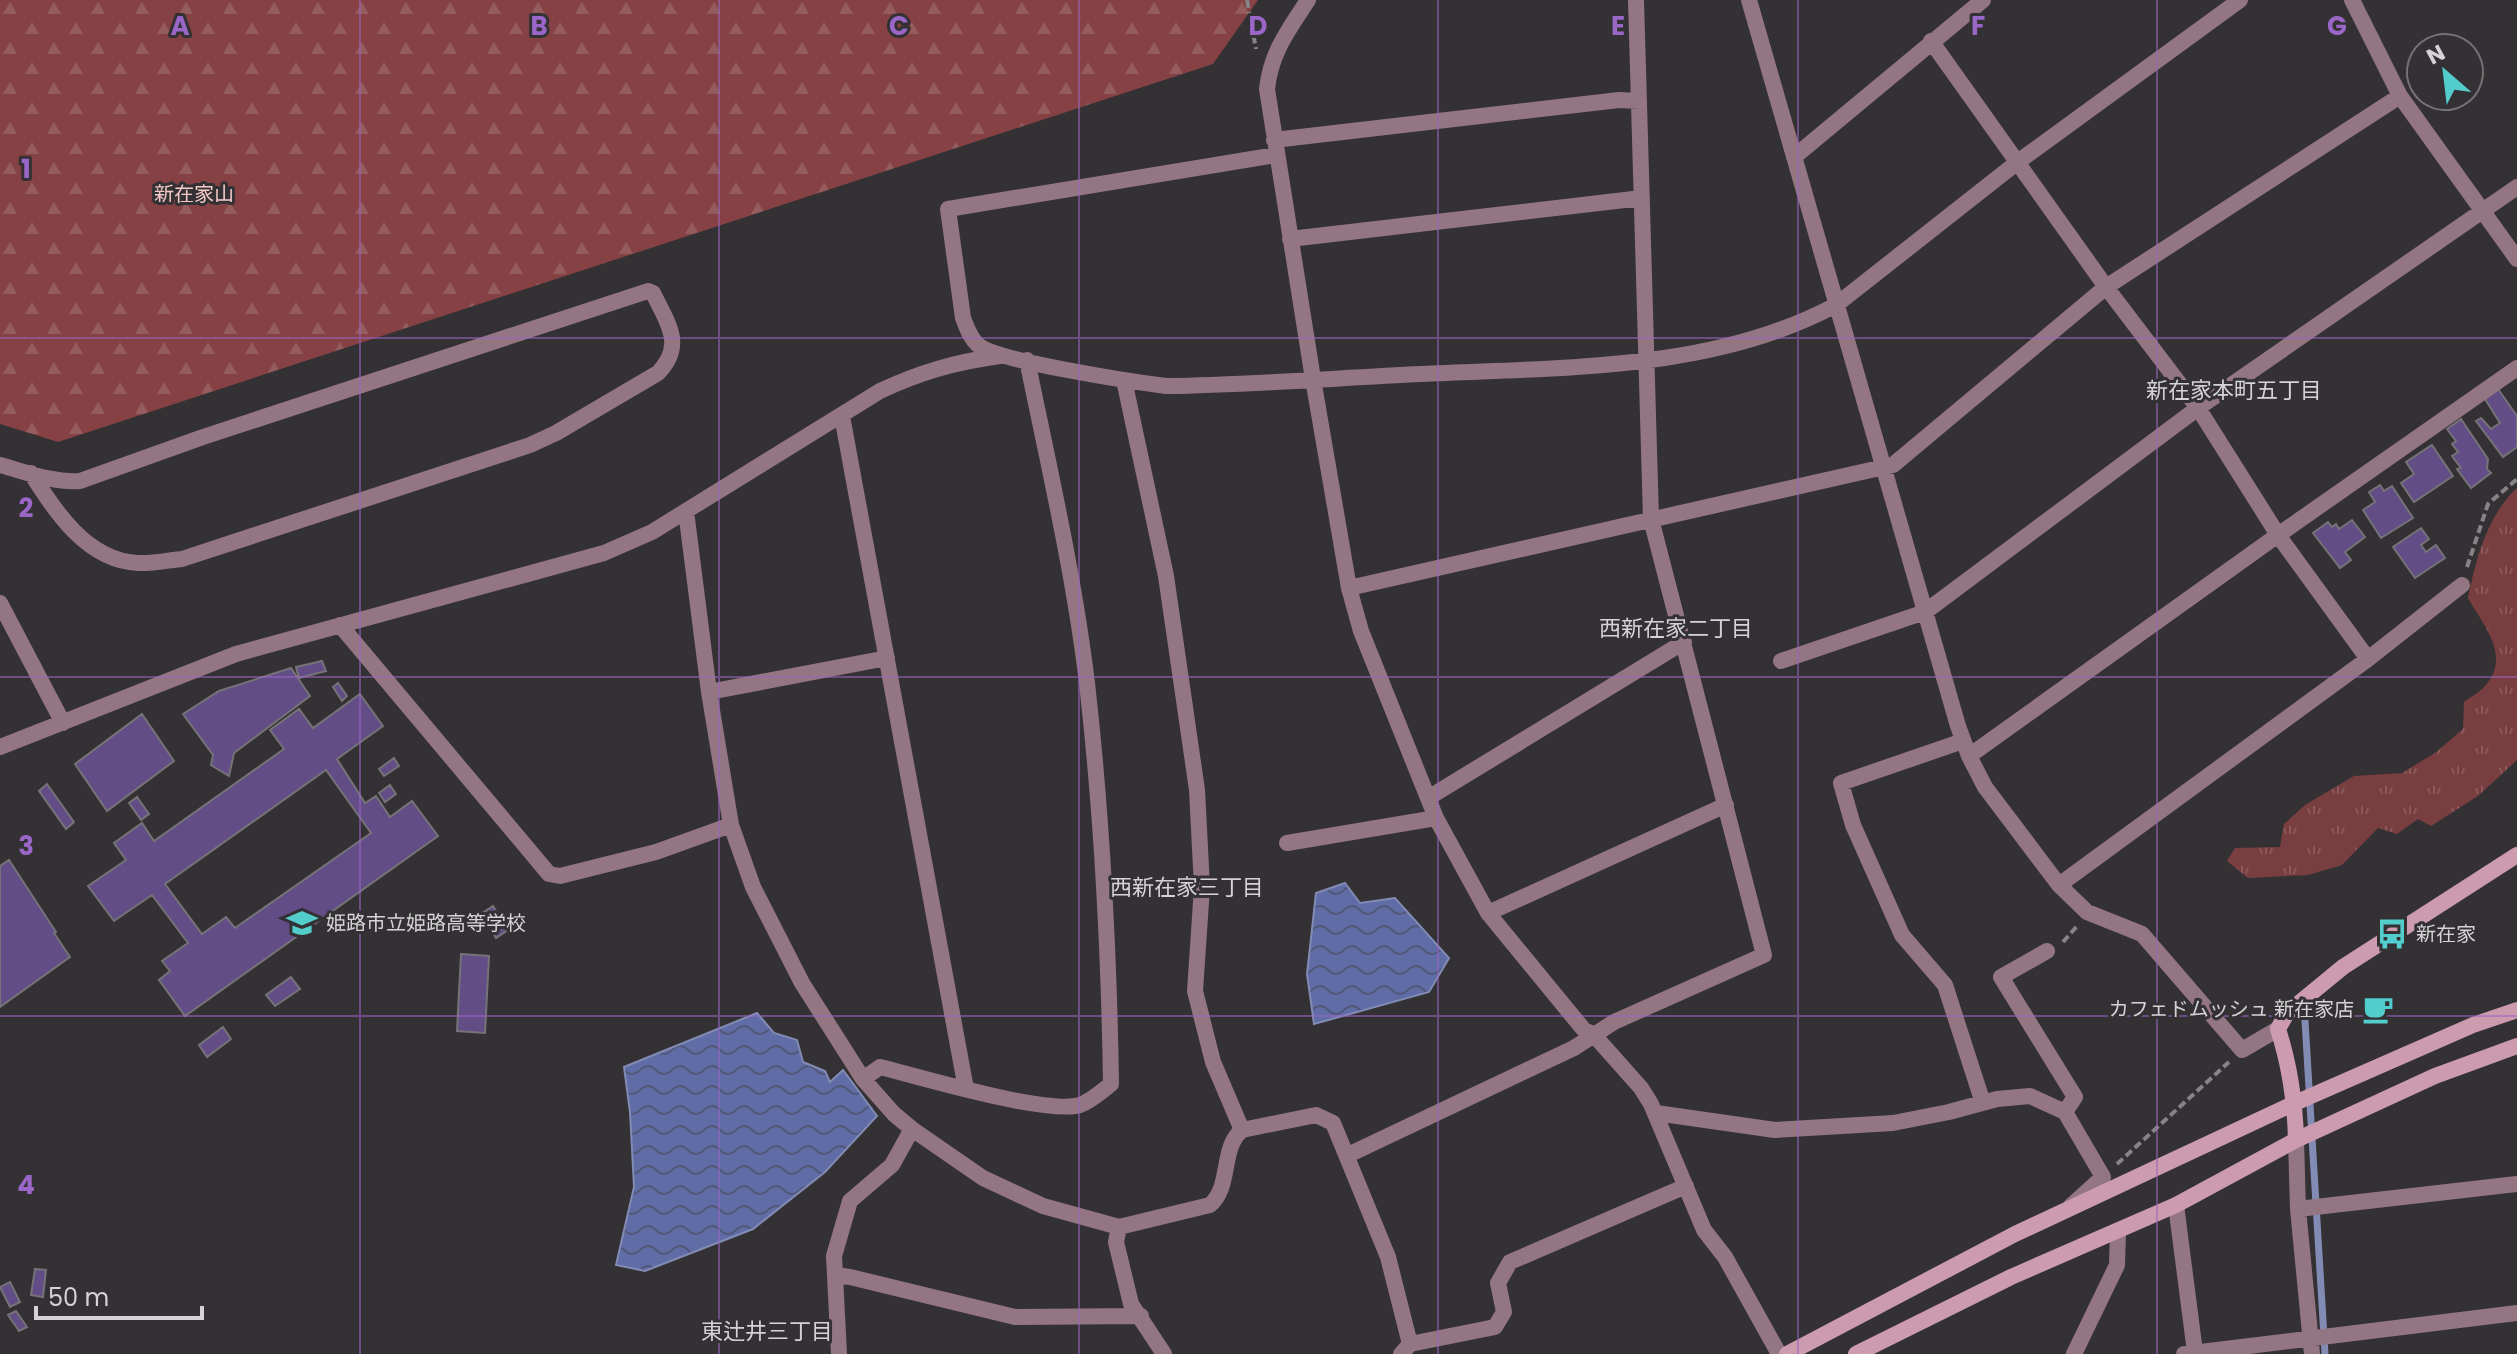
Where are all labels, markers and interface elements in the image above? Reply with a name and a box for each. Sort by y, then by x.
text: A [170,8,190,44]
text: B [530,8,548,44]
text: C [889,8,909,44]
text: D [1249,8,1268,44]
text: E [1611,8,1625,44]
text: F [1971,8,1985,44]
text: G [2327,8,2347,44]
north arrow [2405,32,2485,112]
text: N [2421,37,2450,72]
text: 1 [21,151,31,187]
park label: 新在家山 [154,180,234,208]
district label: 新在家本町五丁目 [2146,375,2322,406]
text: 2 [19,490,34,526]
district label: 西新在家二丁目 [1599,613,1753,644]
text: 3 [18,828,34,864]
district label: 西新在家三丁目 [1110,872,1264,903]
school or university icon: 姫路市立姫路高等学校 [285,906,319,940]
place label: 姫路市立姫路高等学校 [326,909,526,937]
bus stop icon: 新在家 [2375,917,2409,951]
place label: 新在家 [2416,920,2476,948]
cafe icon: カフェドムッシュ 新在家店 [2361,992,2395,1026]
place label: カフェドムッシュ 新在家店 [2109,995,2354,1023]
text: 4 [17,1167,35,1203]
scale bar [36,1270,202,1320]
text: 50 m [48,1281,109,1314]
district label: 東辻井三丁目 [701,1316,833,1347]

